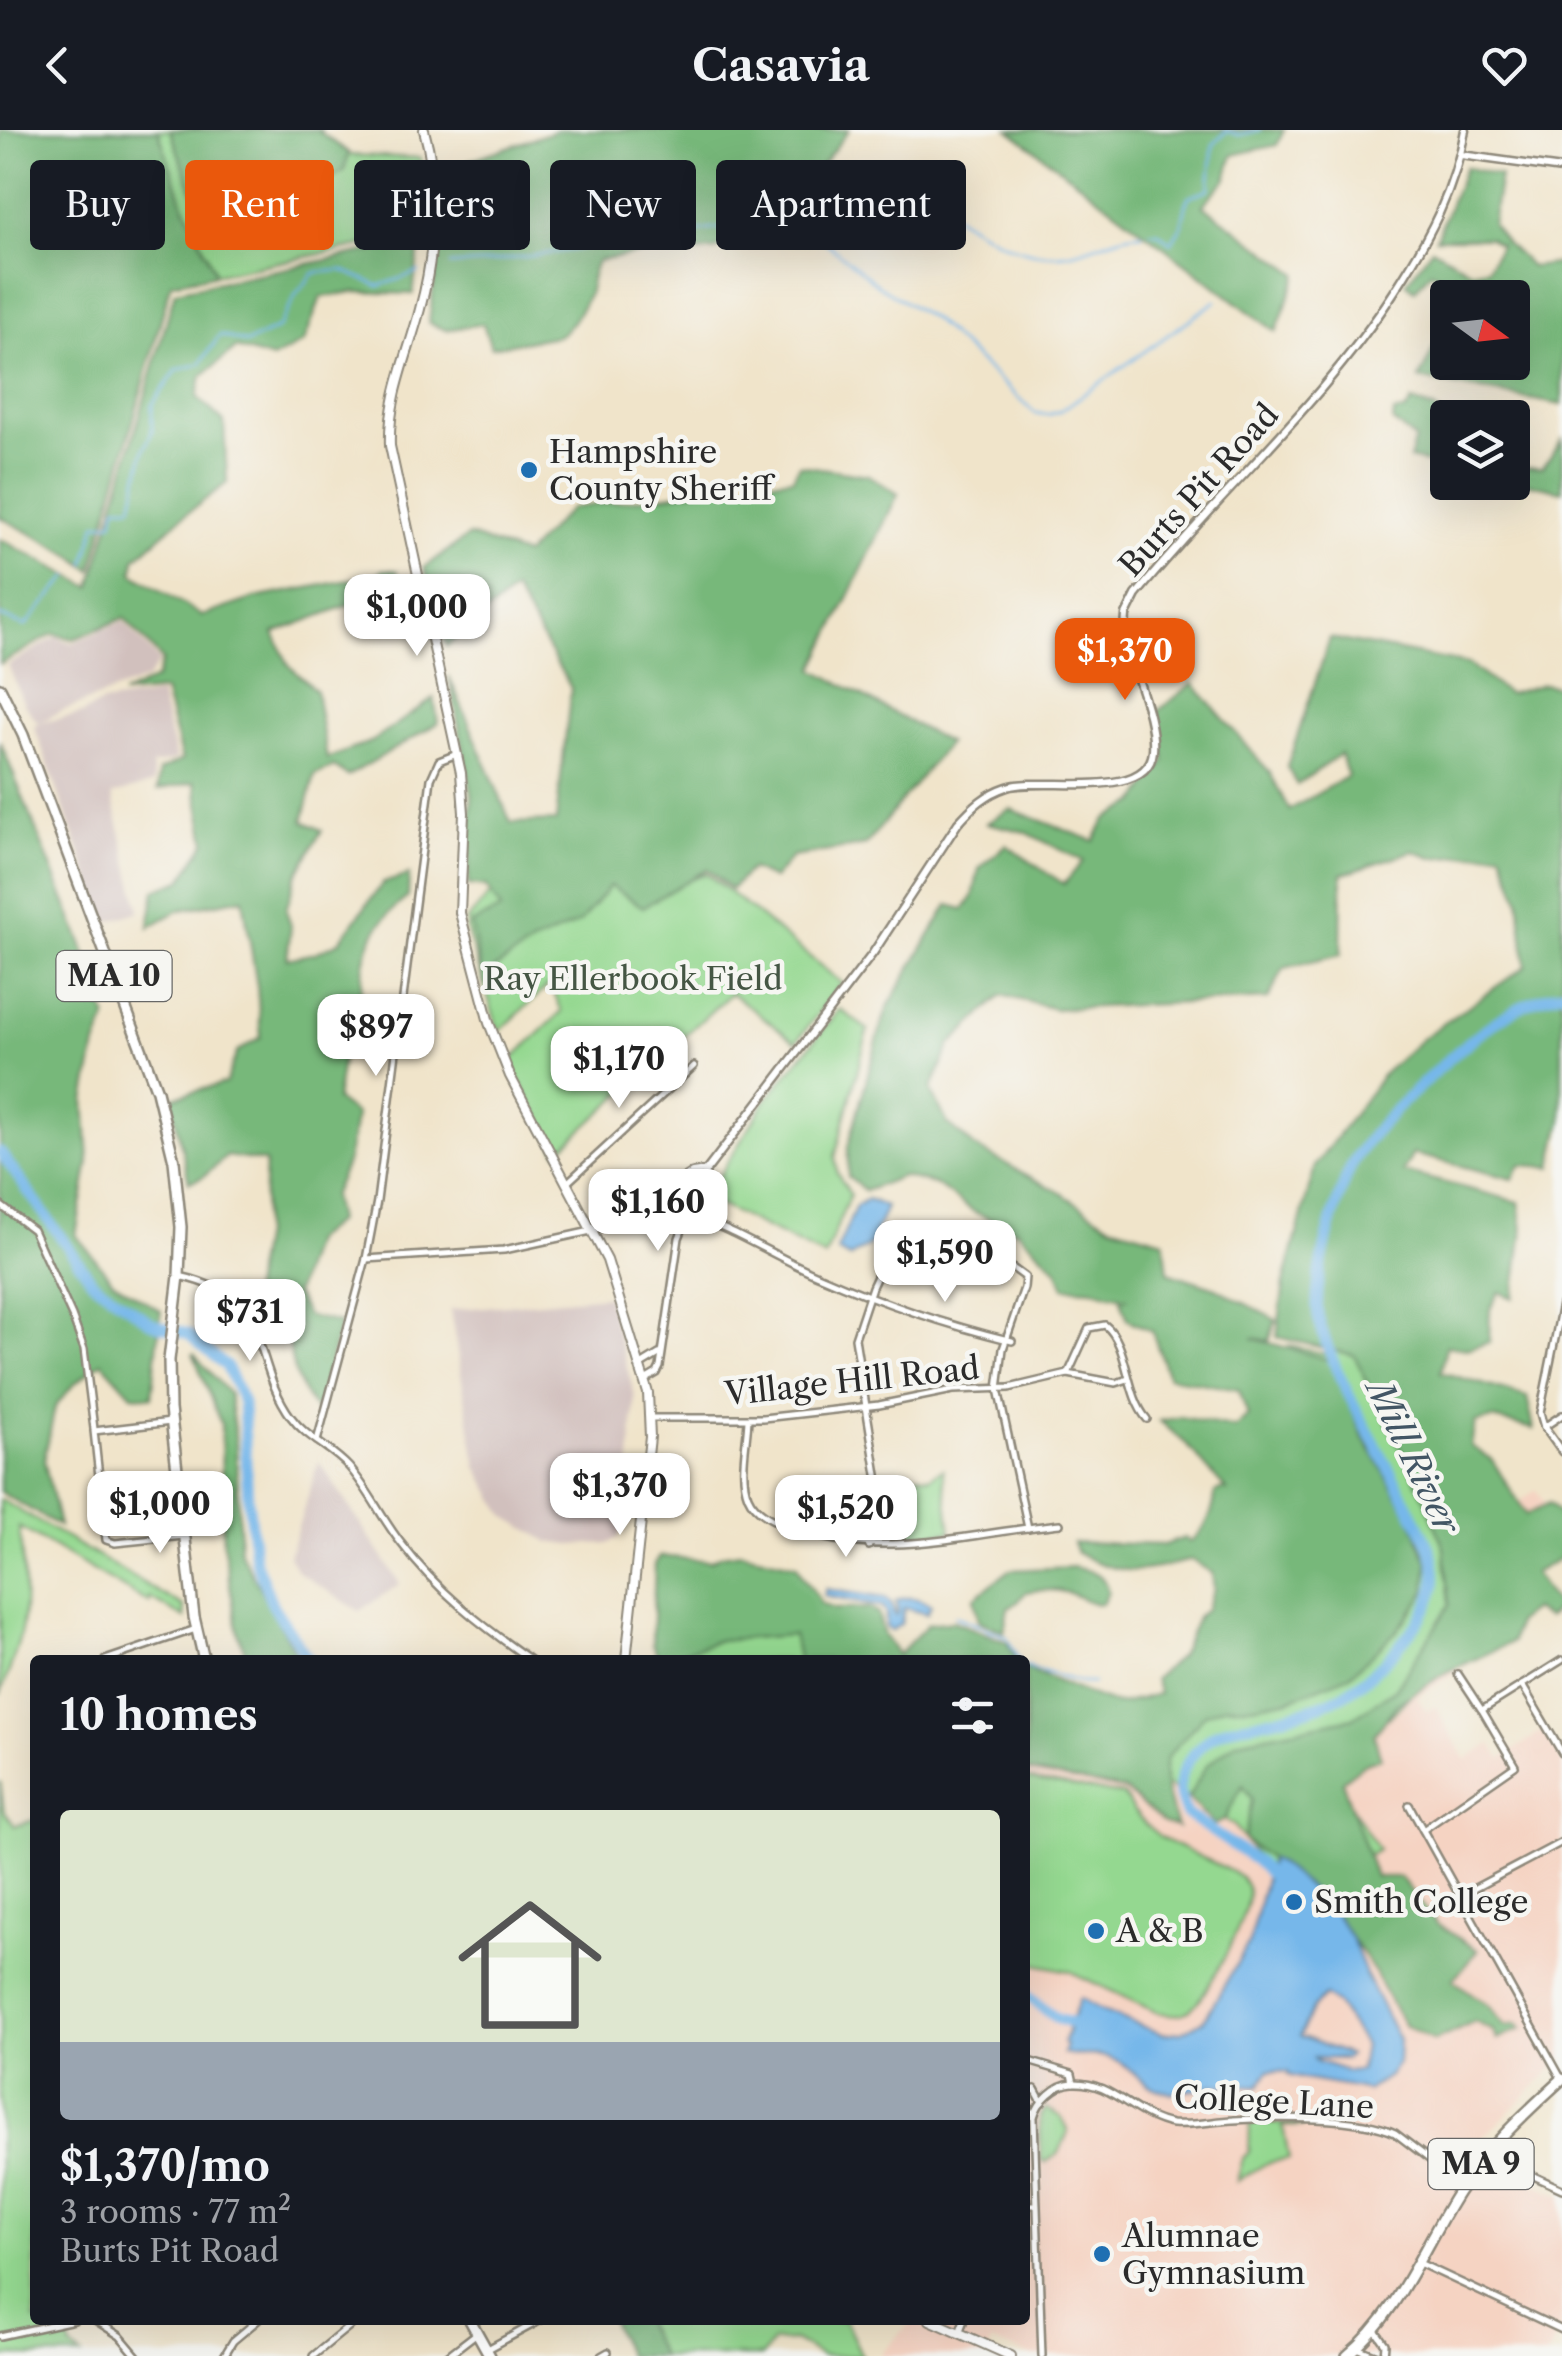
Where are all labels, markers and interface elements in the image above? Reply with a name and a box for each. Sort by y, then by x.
text: Casavia [692,37,870,93]
icon: back [30,38,85,93]
icon: heart [1477,38,1532,93]
chip: Buy [30,160,165,250]
chip: Rent [185,160,334,250]
chip: Filters [354,160,530,250]
chip: New [550,160,696,250]
chip: Apartment [716,160,966,250]
north arrow [1430,280,1530,380]
map controls [1430,280,1530,500]
street label: Burts Pit Road [1111,395,1286,584]
button: layers [1430,400,1530,500]
place label: Hampshire County Sheriff [549,432,776,508]
marker: Hampshire County Sheriff [518,459,540,481]
pin: $1,000 [336,574,498,659]
text: $1,000 [366,587,468,626]
pin: $1,370 [1044,618,1206,703]
text: $1,370 [1077,631,1173,670]
road number: MA 10 [56,951,172,1001]
park label: Ray Ellerbook Field [483,959,783,998]
pin: $897 [317,994,435,1079]
text: $897 [339,1007,413,1046]
pin: $1,170 [538,1026,700,1111]
text: $1,170 [573,1039,665,1078]
pin: $1,160 [577,1169,739,1254]
text: $1,160 [611,1182,705,1221]
pin: $1,590 [864,1220,1026,1305]
text: $1,590 [896,1233,994,1272]
pin: $731 [191,1279,309,1364]
text: $731 [216,1292,284,1331]
street label: Village Hill Road [722,1348,981,1413]
water label: Mill River [1356,1369,1470,1542]
pin: $1,370 [539,1453,701,1538]
text: $1,370 [572,1466,668,1505]
pin: $1,000 [79,1471,241,1556]
pin: $1,520 [765,1475,927,1560]
text: $1,000 [109,1484,211,1523]
text: $1,520 [797,1488,895,1527]
icon: filters [945,1688,1000,1743]
text: 10 homes [60,1689,258,1741]
icon: home [440,1875,620,2055]
place label: Smith College [1314,1882,1528,1921]
marker: Smith College [1283,1891,1305,1913]
place label: A & B [1115,1911,1204,1950]
marker: A & B [1085,1920,1107,1942]
street label: College Lane [1173,2077,1375,2126]
road number: MA 9 [1428,2139,1534,2189]
text: $1,370/mo [60,2140,270,2192]
text: 3 rooms · 77 m² [60,2192,291,2231]
place label: Alumnae Gymnasium [1121,2216,1306,2292]
text: Burts Pit Road [60,2231,279,2270]
marker: Alumnae Gymnasium [1091,2243,1113,2265]

